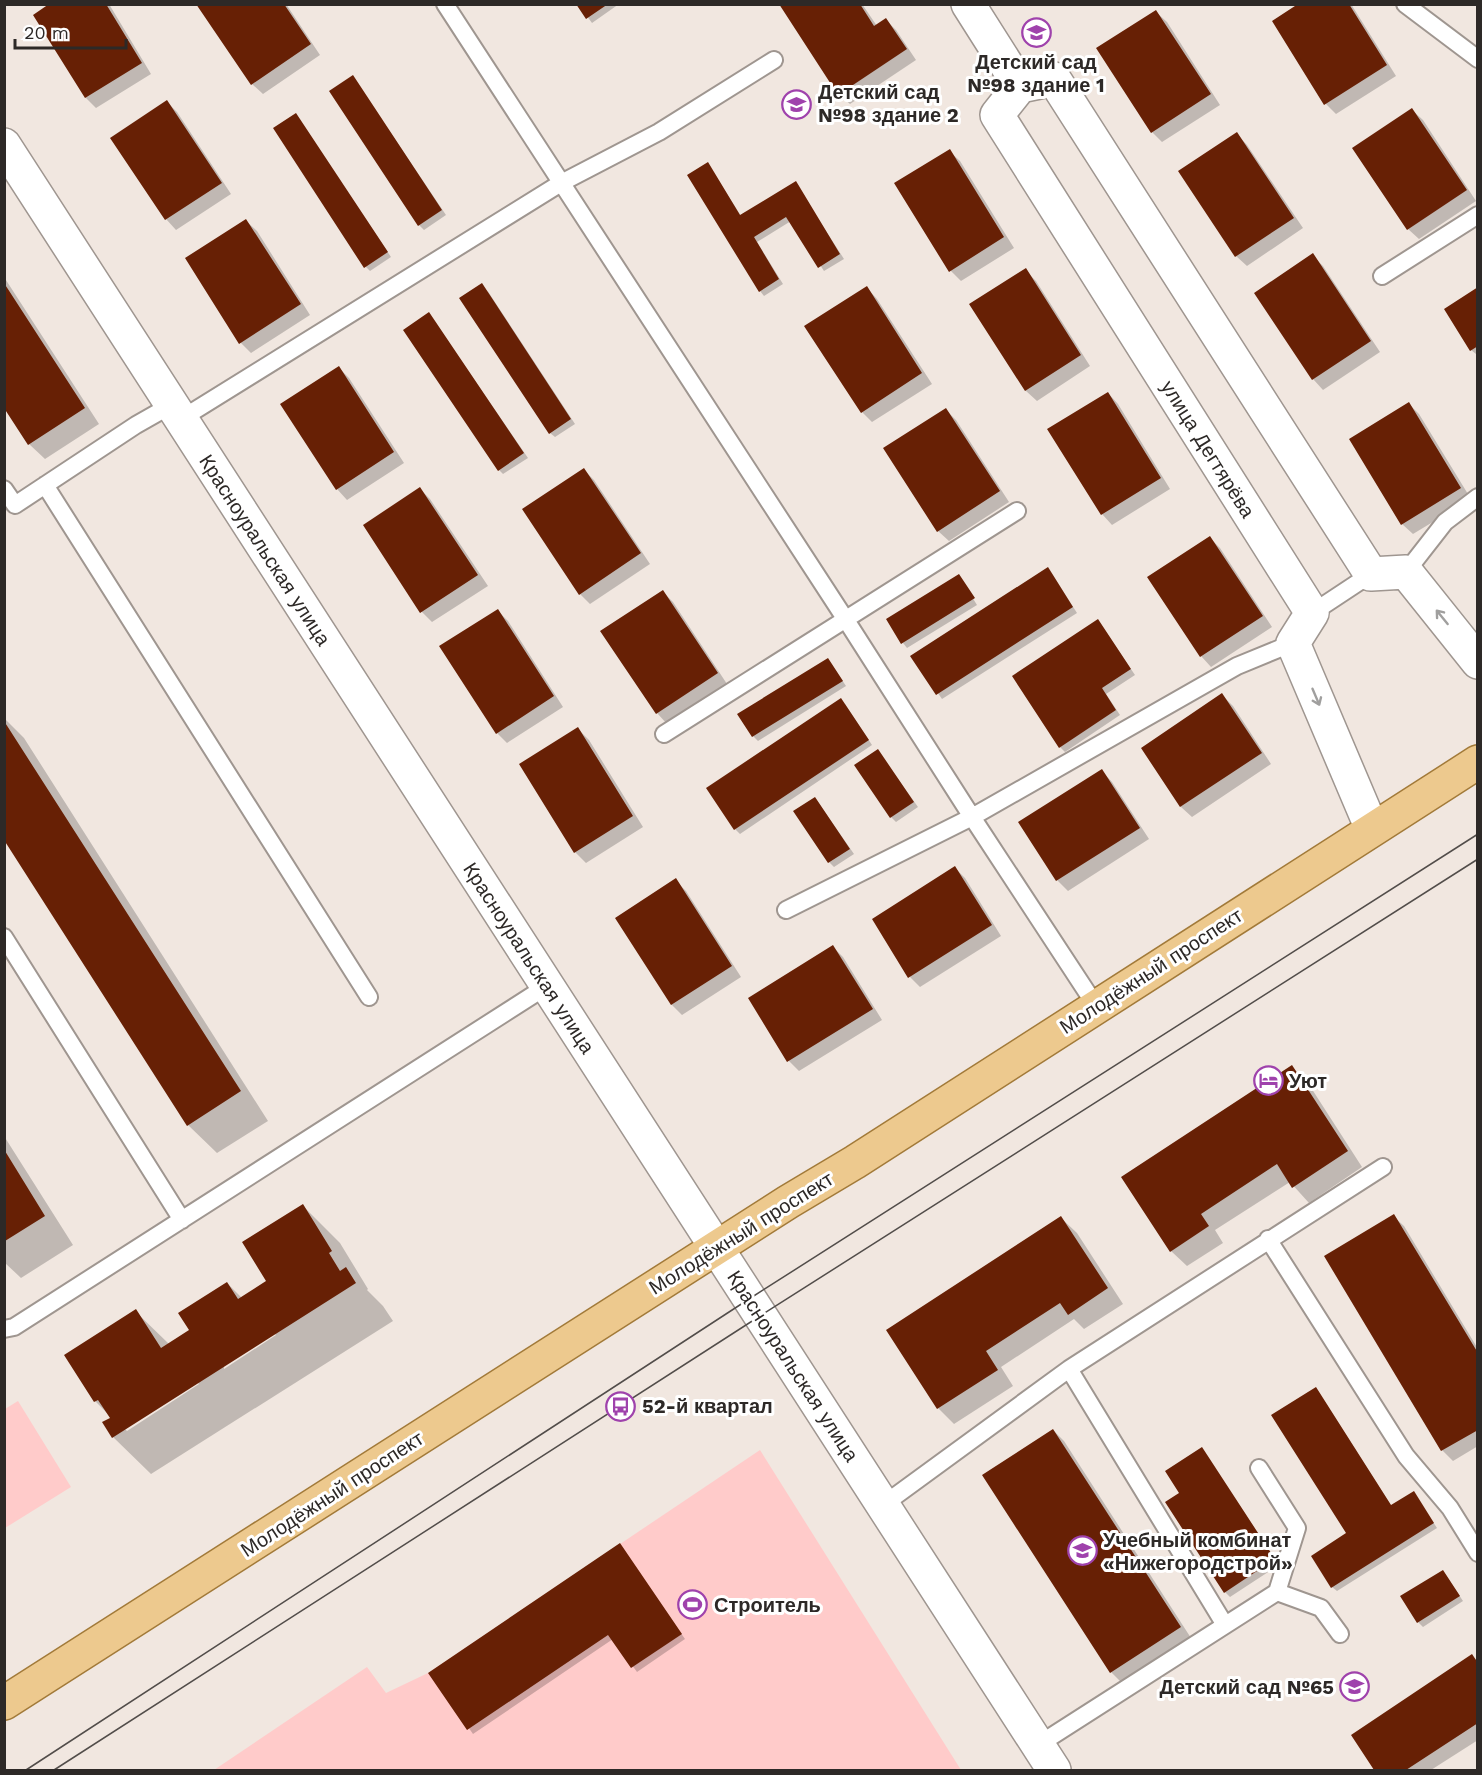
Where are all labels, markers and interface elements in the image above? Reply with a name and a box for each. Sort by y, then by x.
scale bar [15,12,126,50]
school or university icon: Детский сад №98 здание 1 [1020,16,1052,48]
text: 20 m [24,22,69,43]
place label: Детский сад №98 здание 1 [967,50,1105,97]
place label: Детский сад №98 здание 2 [818,80,959,127]
school or university icon: Детский сад №98 здание 2 [781,88,813,120]
street label: улица Дегтярёва [1156,376,1260,523]
street label: Красноуральская улица [194,450,336,651]
one-way arrow [1435,609,1448,625]
one-way arrow [1311,687,1322,705]
street label: Красноуральская улица [458,858,600,1059]
street label: Молодёжный проспект [1055,903,1247,1039]
hotel icon: Уют [1252,1065,1284,1097]
place label: Уют [1289,1069,1327,1093]
street label: Молодёжный проспект [644,1166,838,1300]
street label: Красноуральская улица [722,1266,864,1467]
bus stop icon: 52-й квартал [605,1390,637,1422]
place label: 52-й квартал [642,1394,773,1418]
street label: Молодёжный проспект [236,1426,428,1562]
place label: Учебный комбинат «Нижегородстрой» [1103,1528,1293,1575]
school or university icon: Учебный комбинат «Нижегородстрой» [1066,1535,1098,1567]
sports icon: Строитель [677,1589,709,1621]
place label: Строитель [714,1593,821,1617]
school or university icon: Детский сад №65 [1339,1671,1371,1703]
place label: Детский сад №65 [1160,1675,1334,1699]

